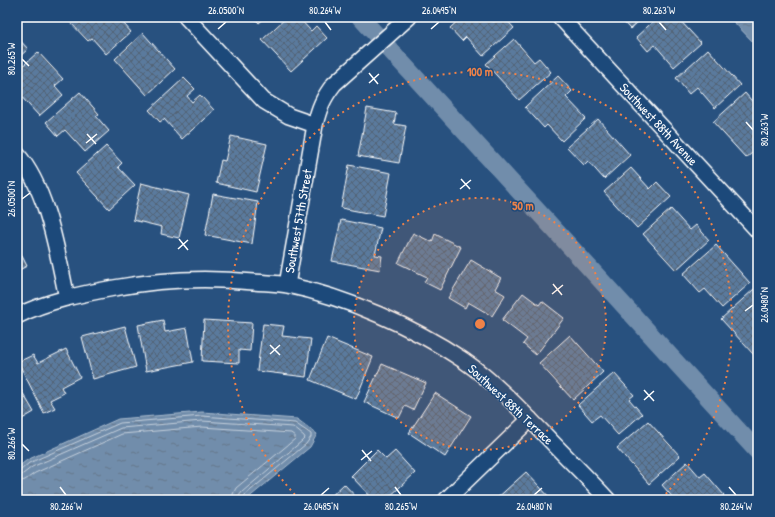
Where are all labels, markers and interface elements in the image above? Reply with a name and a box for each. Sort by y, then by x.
text: 26.0500°N [208,4,244,17]
text: 80.264°W [309,4,342,17]
text: 26.0495°N [422,4,456,17]
text: 80.263°W [643,4,676,17]
text: 80.265°W [5,42,18,75]
text: 100 m [467,63,493,80]
street label: Southwest 88th Avenue [616,79,702,169]
text: 80.263°W [758,113,771,146]
street label: Southwest 57th Street [280,167,316,274]
text: 26.0500°N [5,181,18,217]
text: 50 m [512,197,534,214]
text: 26.0480°N [758,287,771,323]
centre of rings [473,317,487,331]
street label: Southwest 88th Terrace [464,360,558,448]
text: 80.266°W [5,427,18,460]
text: 80.266°W [50,500,83,513]
text: 26.0485°N [303,500,339,513]
text: 80.265°W [385,500,418,513]
text: 26.0480°N [516,500,552,513]
text: 80.264°W [720,500,753,513]

